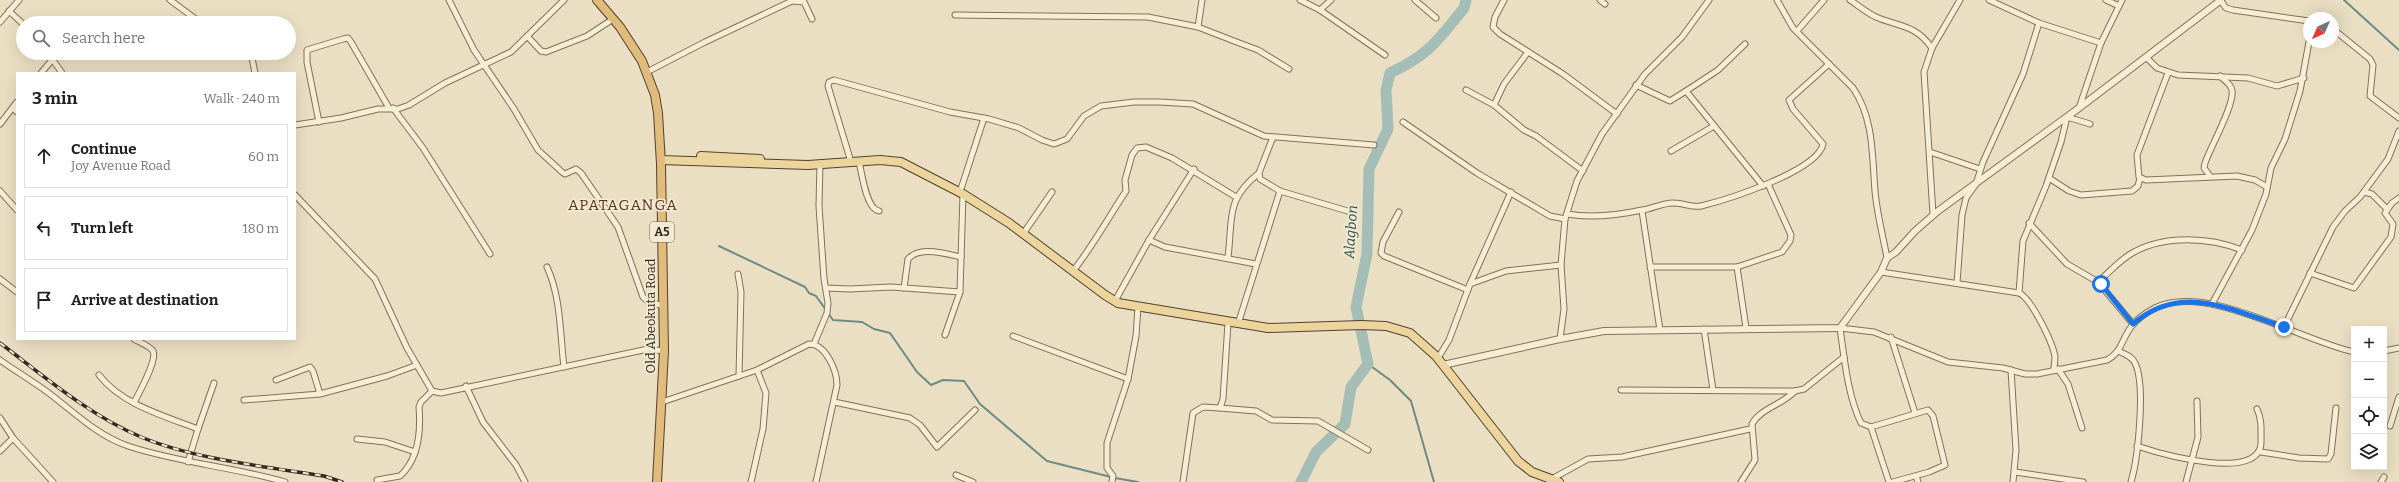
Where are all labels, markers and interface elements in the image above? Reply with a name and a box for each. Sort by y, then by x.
north arrow [2303,12,2339,48]
search box [16,16,296,60]
icon: search [30,27,52,49]
text: Search here [62,29,145,47]
text: 3 min [32,88,77,109]
text: Walk · 240 m [204,91,280,106]
text: Continue [71,140,137,158]
icon: ahead [33,145,55,167]
text: 60 m [248,149,279,164]
text: Joy Avenue Road [71,158,171,173]
district label: APATAGANGA [568,196,678,214]
water label: Alagbon [1341,205,1361,260]
icon: left [33,217,55,239]
text: Turn left [71,219,133,237]
text: 180 m [243,221,279,236]
road number: A5 [650,222,674,242]
street label: Old Abeokuta Road [643,258,658,373]
route start [2092,275,2110,293]
icon: arrive [33,289,55,311]
text: Arrive at destination [71,291,218,309]
route end [2275,318,2293,336]
map controls [2351,326,2387,470]
button: + [2351,326,2387,362]
button: − [2351,362,2387,398]
button: locate [2351,398,2387,434]
button: layers [2351,434,2387,470]

